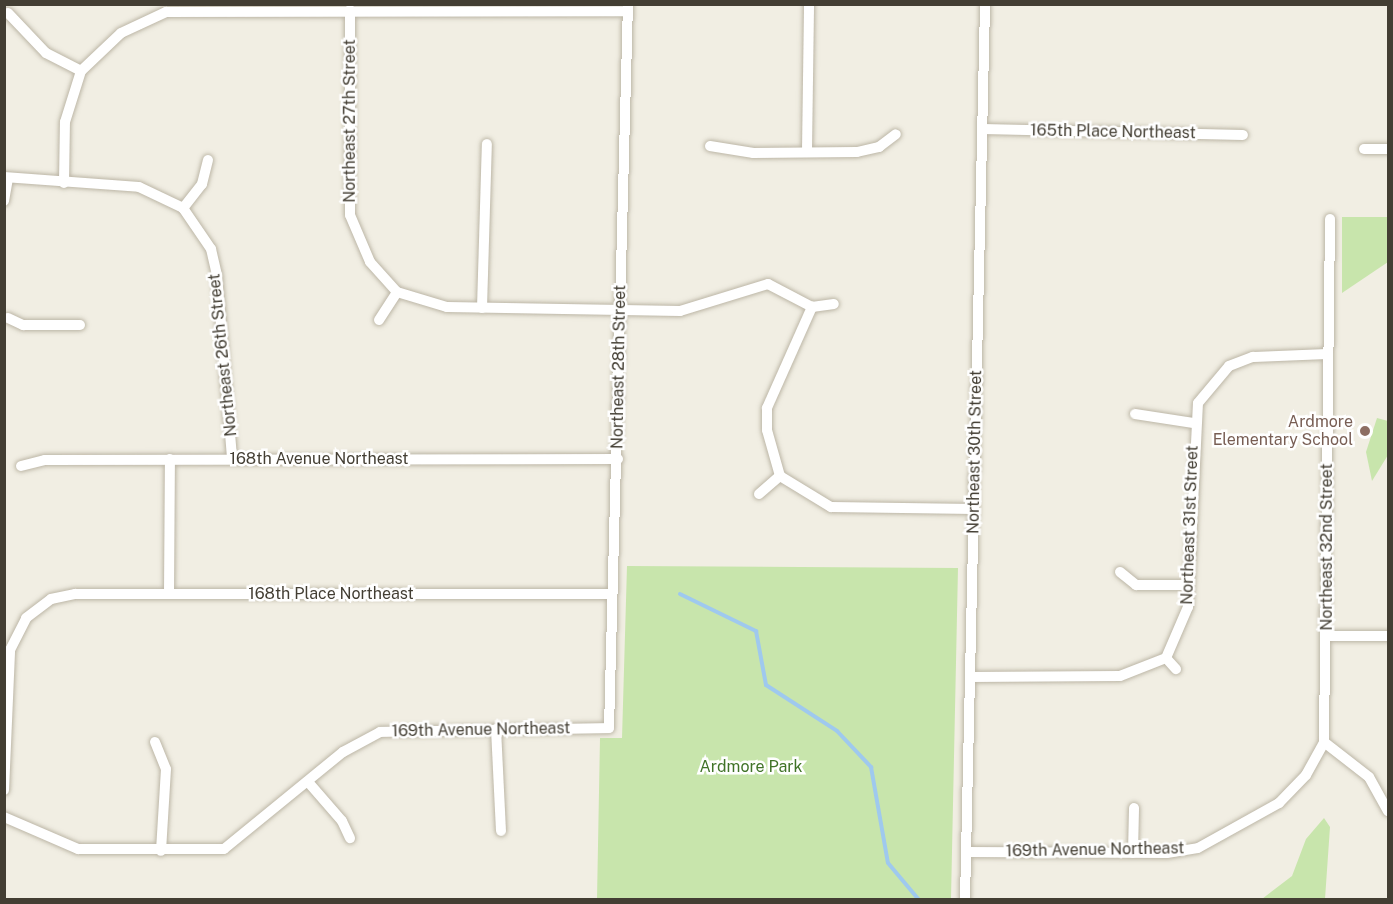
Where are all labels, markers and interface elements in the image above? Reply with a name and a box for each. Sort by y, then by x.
street label: Northeast 27th Street [340,39,360,203]
street label: 165th Place Northeast [1030,121,1196,143]
street label: Northeast 26th Street [205,273,241,437]
street label: Northeast 28th Street [608,285,630,449]
street label: Northeast 30th Street [964,370,986,534]
place label: Ardmore Elementary School [1213,412,1353,450]
marker: Ardmore Elementary School [1358,424,1372,438]
street label: Northeast 31st Street [1178,445,1202,605]
street label: 168th Avenue Northeast [229,449,409,469]
street label: Northeast 32nd Street [1317,463,1337,631]
street label: 168th Place Northeast [248,584,414,604]
street label: 169th Avenue Northeast [391,719,571,741]
park label: Ardmore Park [699,757,803,777]
street label: 169th Avenue Northeast [1005,839,1185,861]

